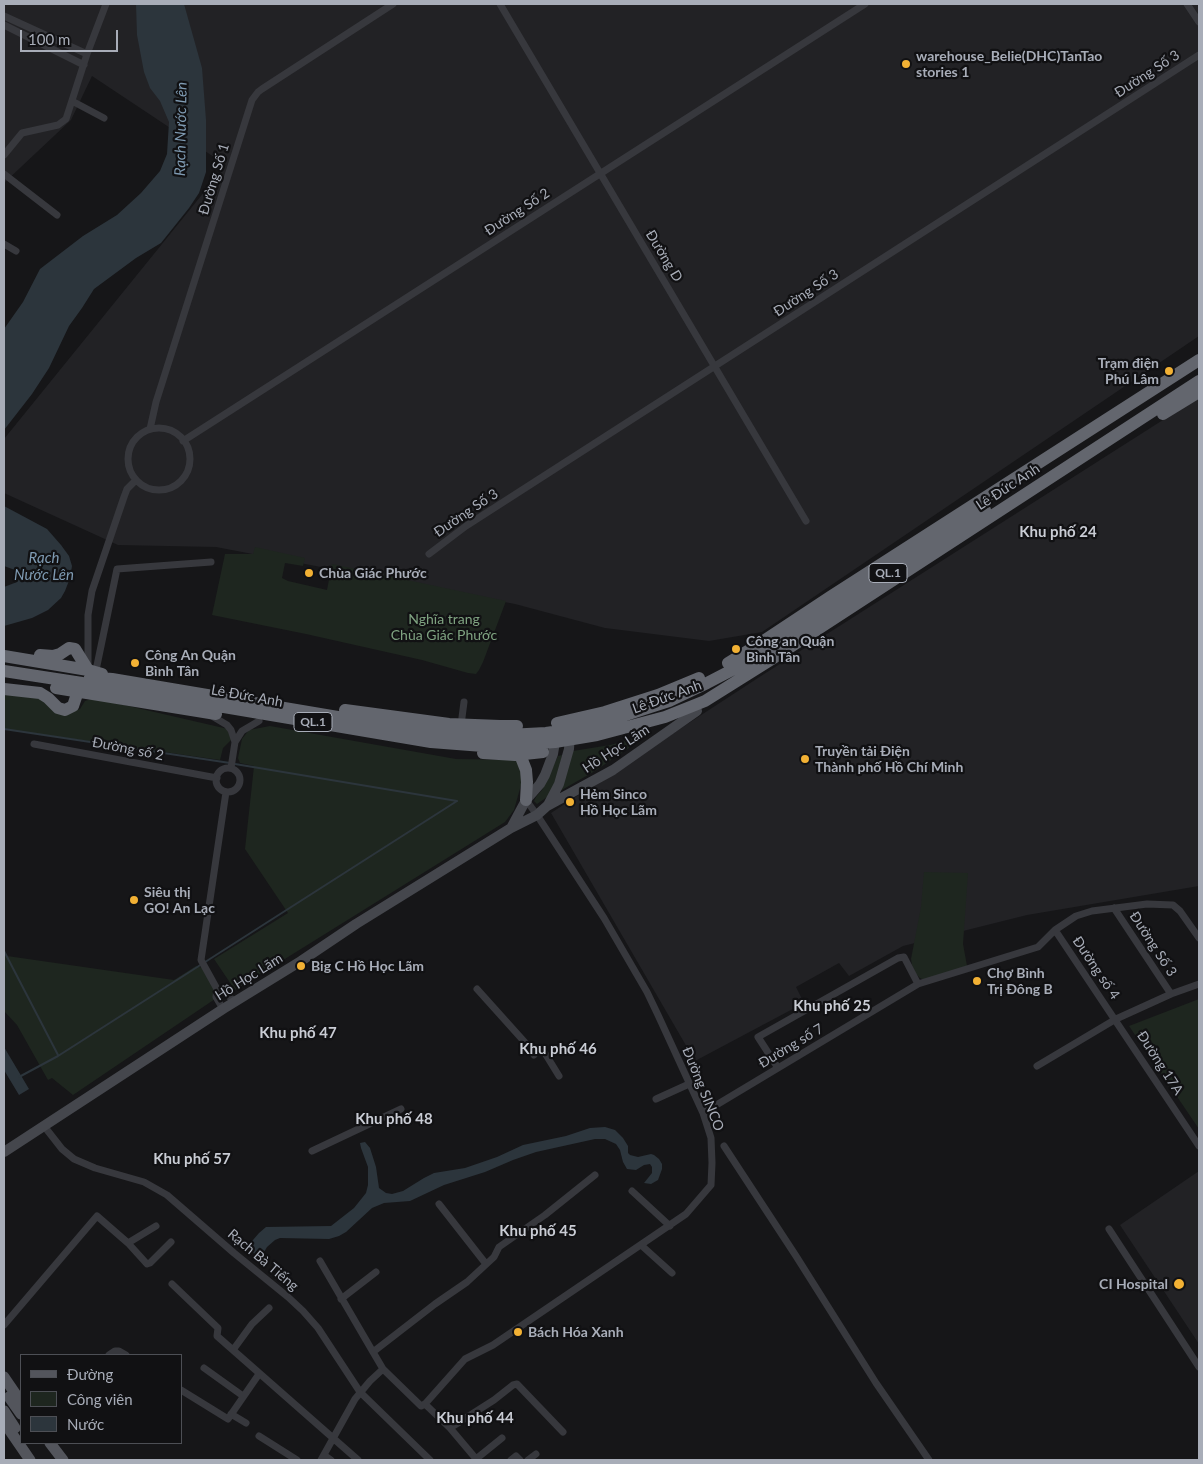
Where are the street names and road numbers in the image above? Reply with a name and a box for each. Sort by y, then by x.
street label: Đường Số 3 [1111,47,1183,101]
street label: Đường Số 1 [195,141,233,217]
street label: Đường Số 2 [481,185,553,239]
street label: Đường D [642,227,686,285]
street label: Đường Số 3 [770,266,842,320]
street label: Lê Đức Anh [973,460,1043,514]
street label: Đường Số 3 [431,485,501,541]
road number: QL.1 [869,564,907,582]
street label: Lê Đức Anh [630,677,704,717]
street label: Lê Đức Anh [210,681,284,711]
road number: QL.1 [294,712,332,732]
street label: Hồ Học Lãm [579,721,653,777]
street label: Đường số 2 [91,734,165,764]
street label: Đường Số 3 [1126,908,1180,980]
street label: Đường số 4 [1069,933,1123,1003]
street label: Hồ Học Lãm [212,950,286,1004]
street label: Đường số 7 [756,1020,826,1072]
street label: Đường 17A [1133,1028,1187,1098]
street label: Đường SINCO [678,1044,728,1134]
street label: Rạch Bà Tiếng [224,1226,302,1294]

